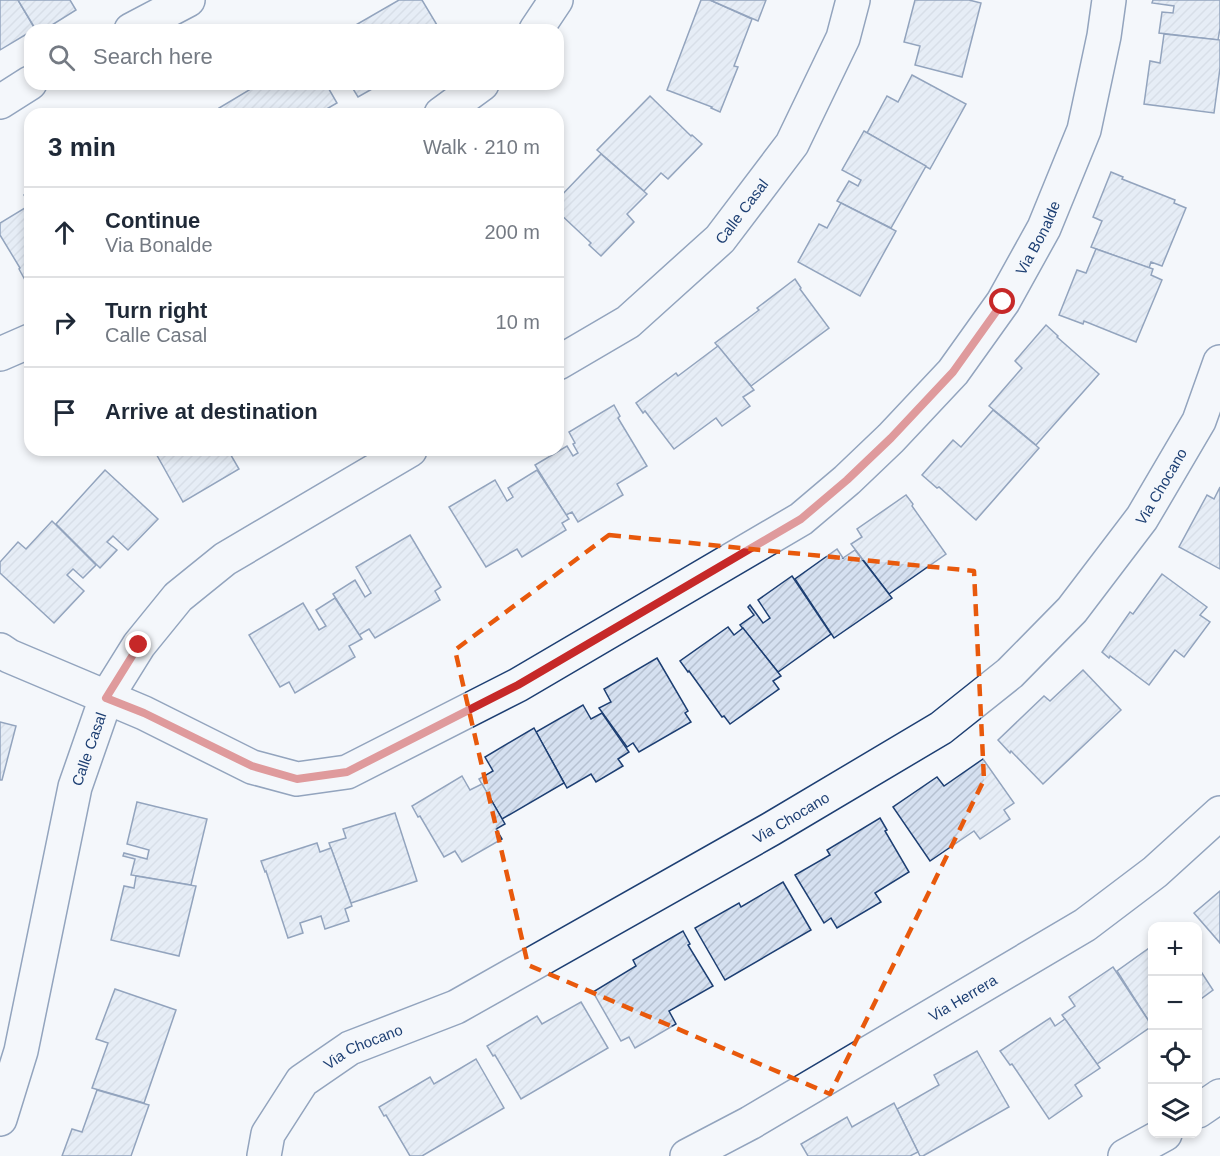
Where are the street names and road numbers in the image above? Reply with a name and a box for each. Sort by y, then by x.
street label: Calle Casal [711,175,771,247]
street label: Via Bonalde [1011,198,1063,277]
street label: Via Chocano [1132,445,1190,528]
street label: Calle Casal [68,710,109,788]
street label: Via Chocano [750,788,832,846]
street label: Via Herrera [925,970,1000,1024]
street label: Via Chocano [320,1020,405,1072]

